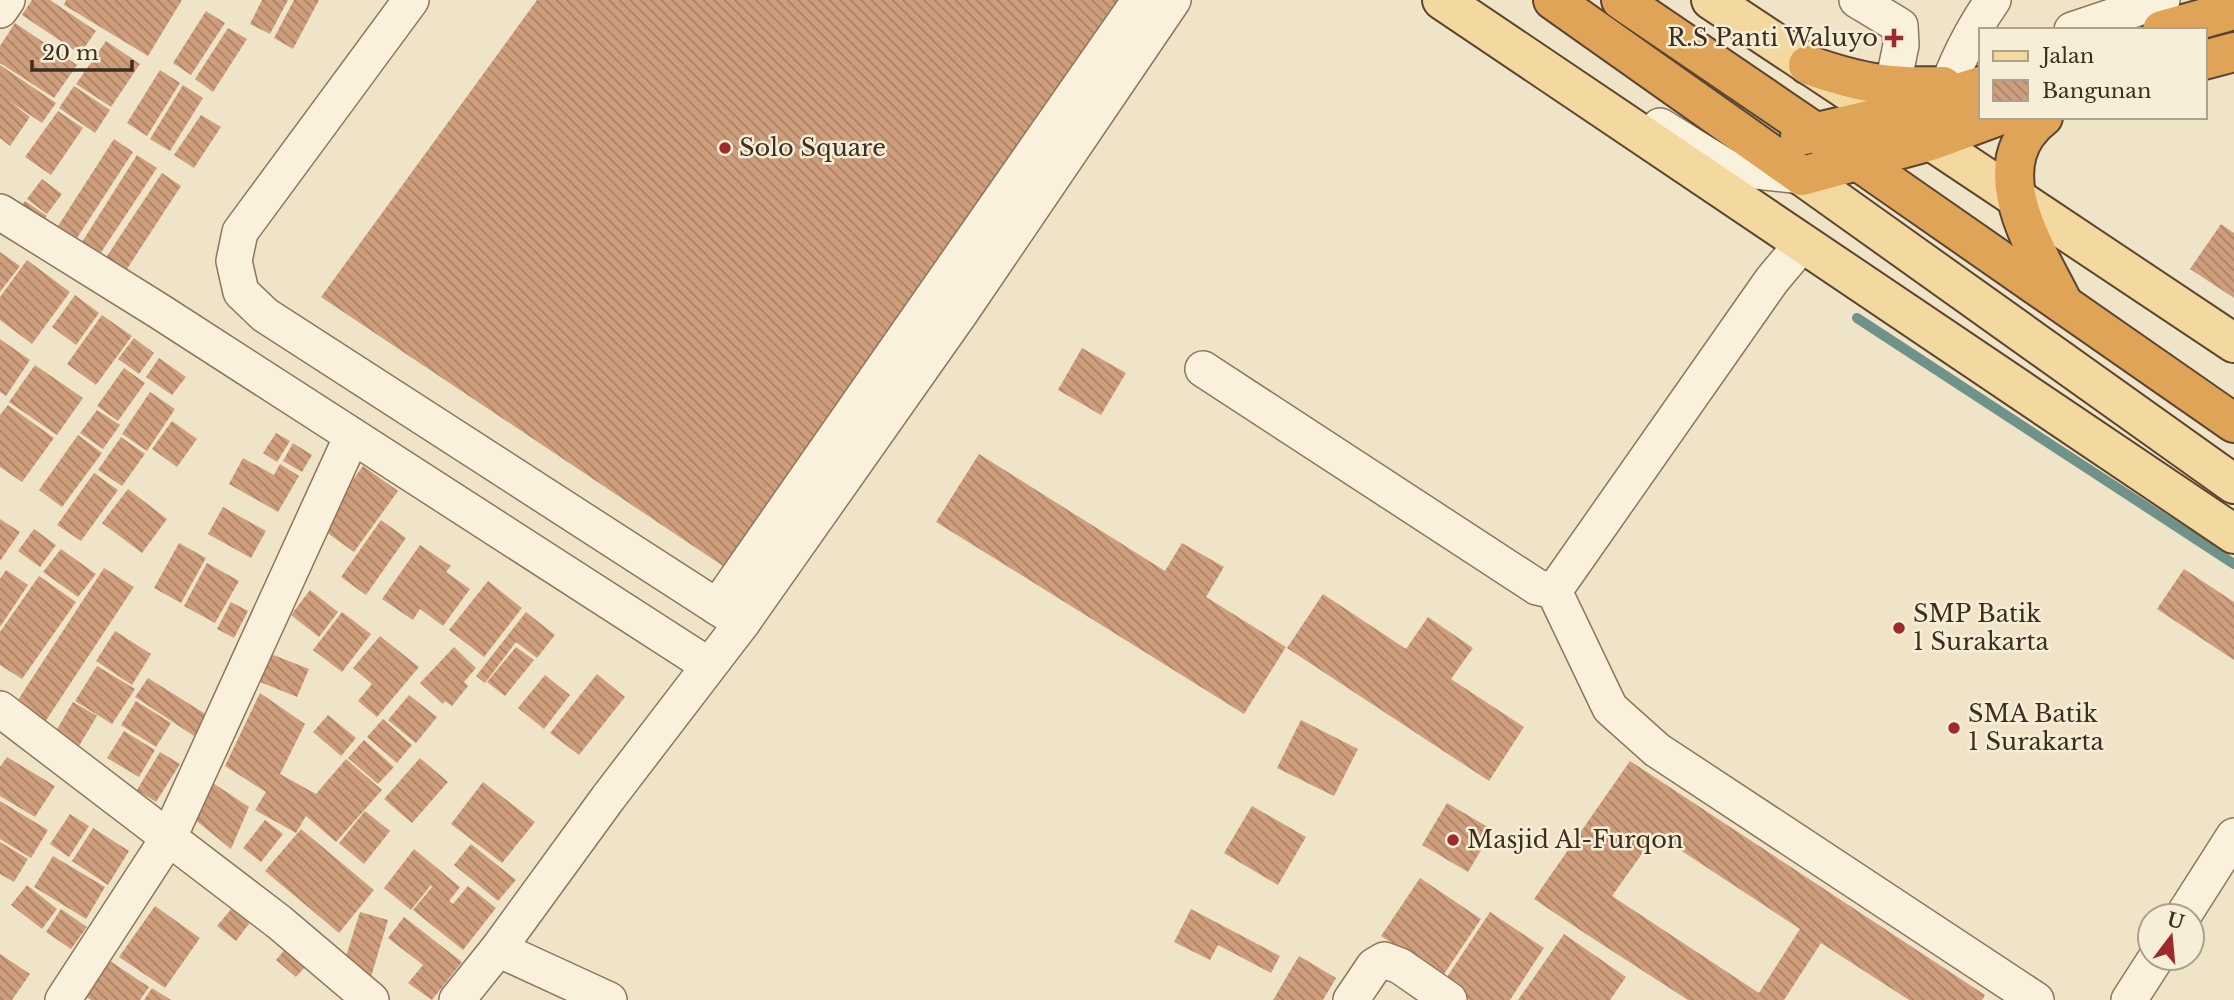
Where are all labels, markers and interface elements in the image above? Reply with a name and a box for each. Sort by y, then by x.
place label: R.S Panti Waluyo [1667,23,1878,52]
scale bar [32,28,131,72]
marker: R.S Panti Waluyo [1884,28,1904,48]
legend [1979,28,2206,119]
text: 20 m [42,40,99,66]
text: Jalan [2039,43,2094,69]
text: Bangunan [2042,78,2151,104]
place label: Solo Square [739,133,886,162]
marker: Solo Square [717,140,733,156]
place label: SMP Batik 1 Surakarta [1913,599,2049,656]
marker: SMP Batik 1 Surakarta [1891,620,1907,636]
place label: SMA Batik 1 Surakarta [1968,699,2104,756]
marker: SMA Batik 1 Surakarta [1946,720,1962,736]
place label: Masjid Al-Furqon [1467,825,1683,854]
marker: Masjid Al-Furqon [1445,832,1461,848]
north arrow [2136,902,2206,972]
text: U [2164,908,2187,935]

